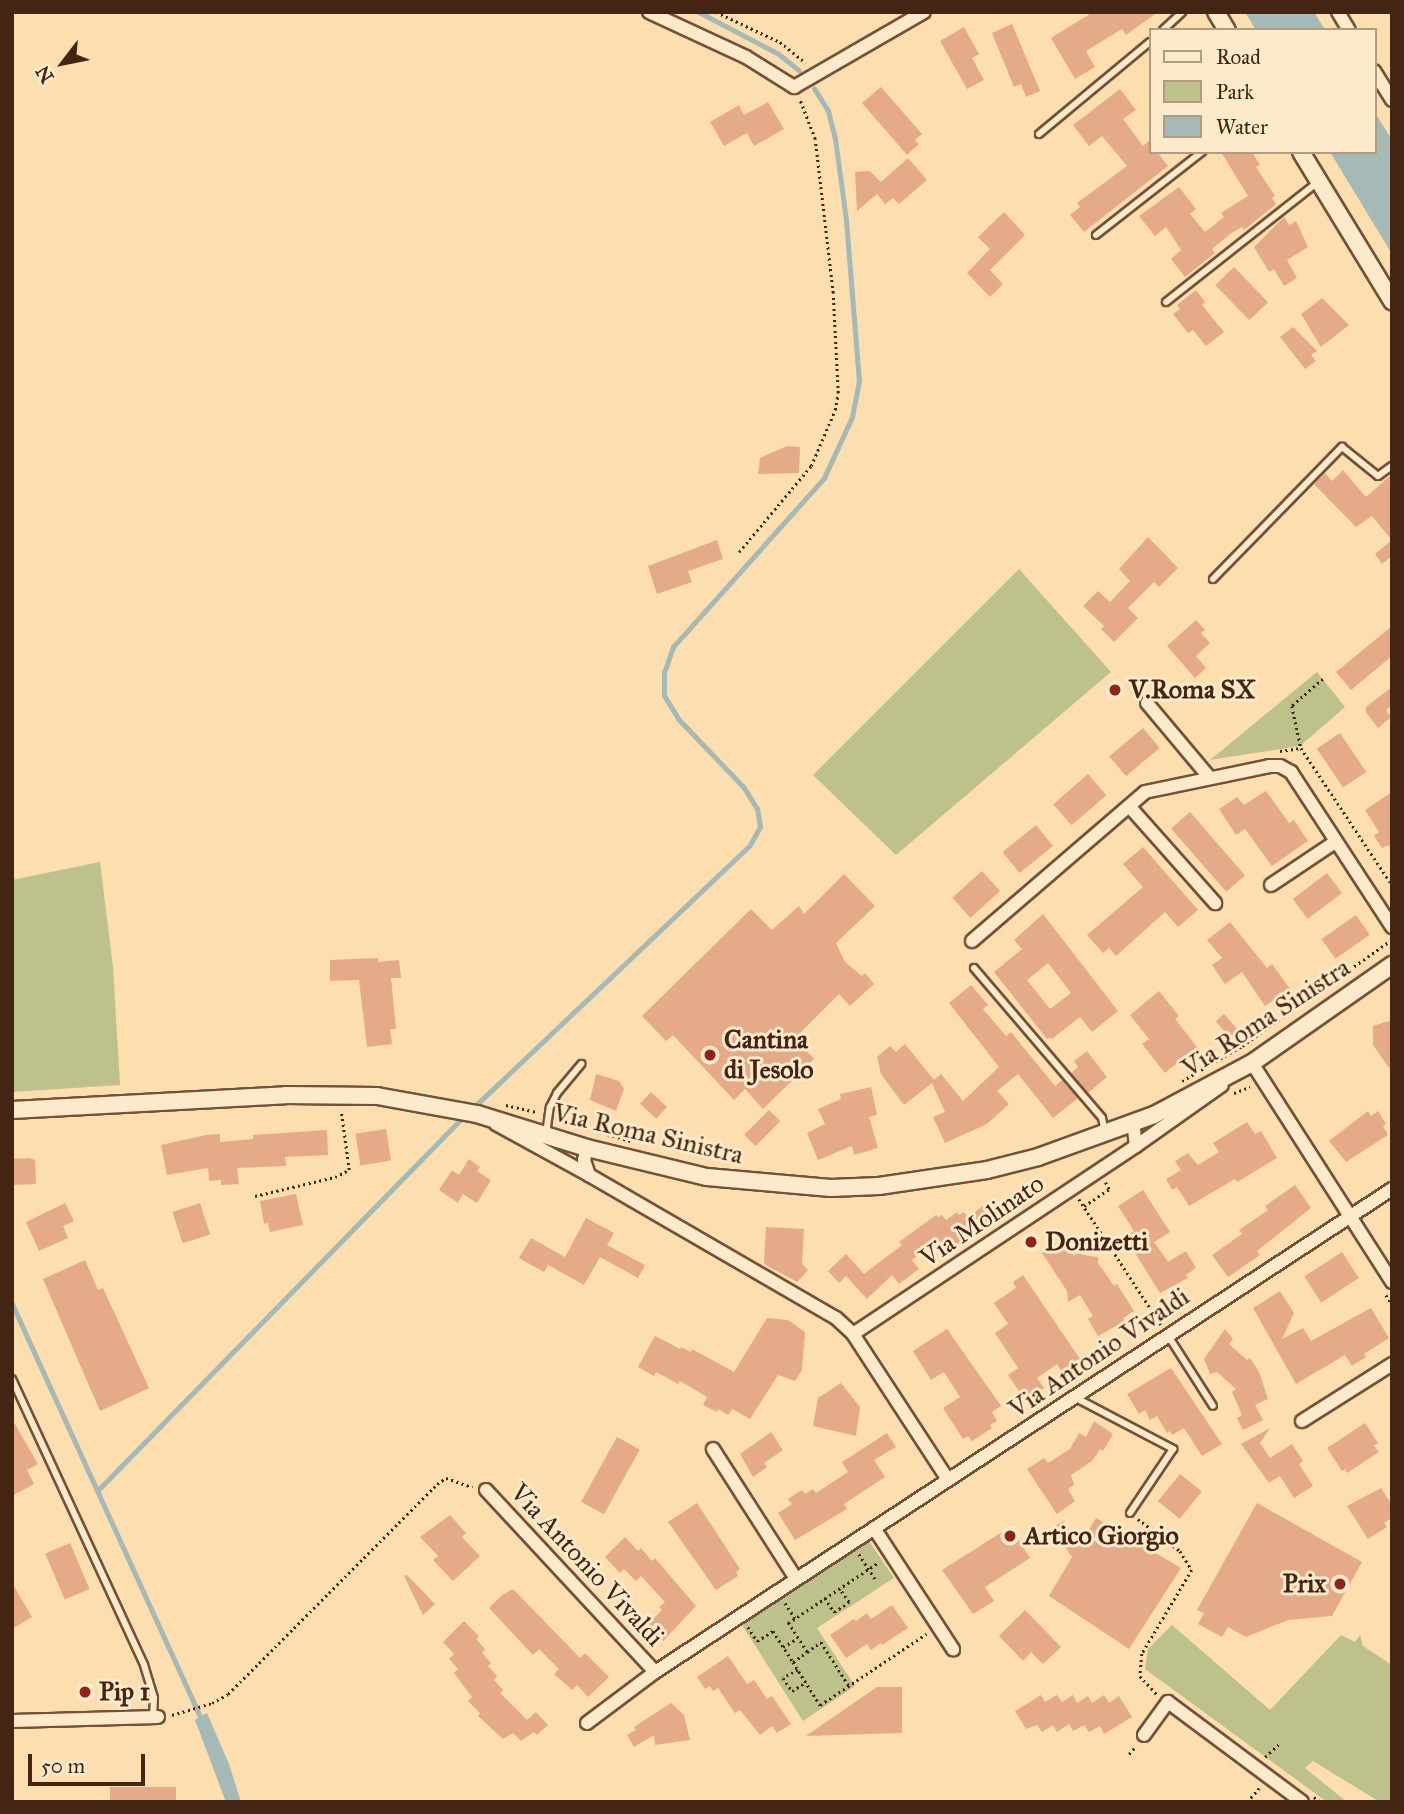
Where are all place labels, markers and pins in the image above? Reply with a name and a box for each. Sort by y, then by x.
place label: V.Roma SX [1129,674,1256,706]
marker: V.Roma SX [1107,682,1123,698]
place label: Cantina di Jesolo [724,1024,814,1086]
marker: Cantina di Jesolo [702,1047,718,1063]
place label: Donizetti [1045,1226,1148,1258]
marker: Donizetti [1023,1234,1039,1250]
place label: Artico Giorgio [1024,1520,1179,1552]
marker: Artico Giorgio [1002,1528,1018,1544]
place label: Prix [1283,1568,1326,1600]
marker: Prix [1332,1576,1348,1592]
place label: Pip 1 [99,1676,150,1708]
marker: Pip 1 [77,1684,93,1700]

